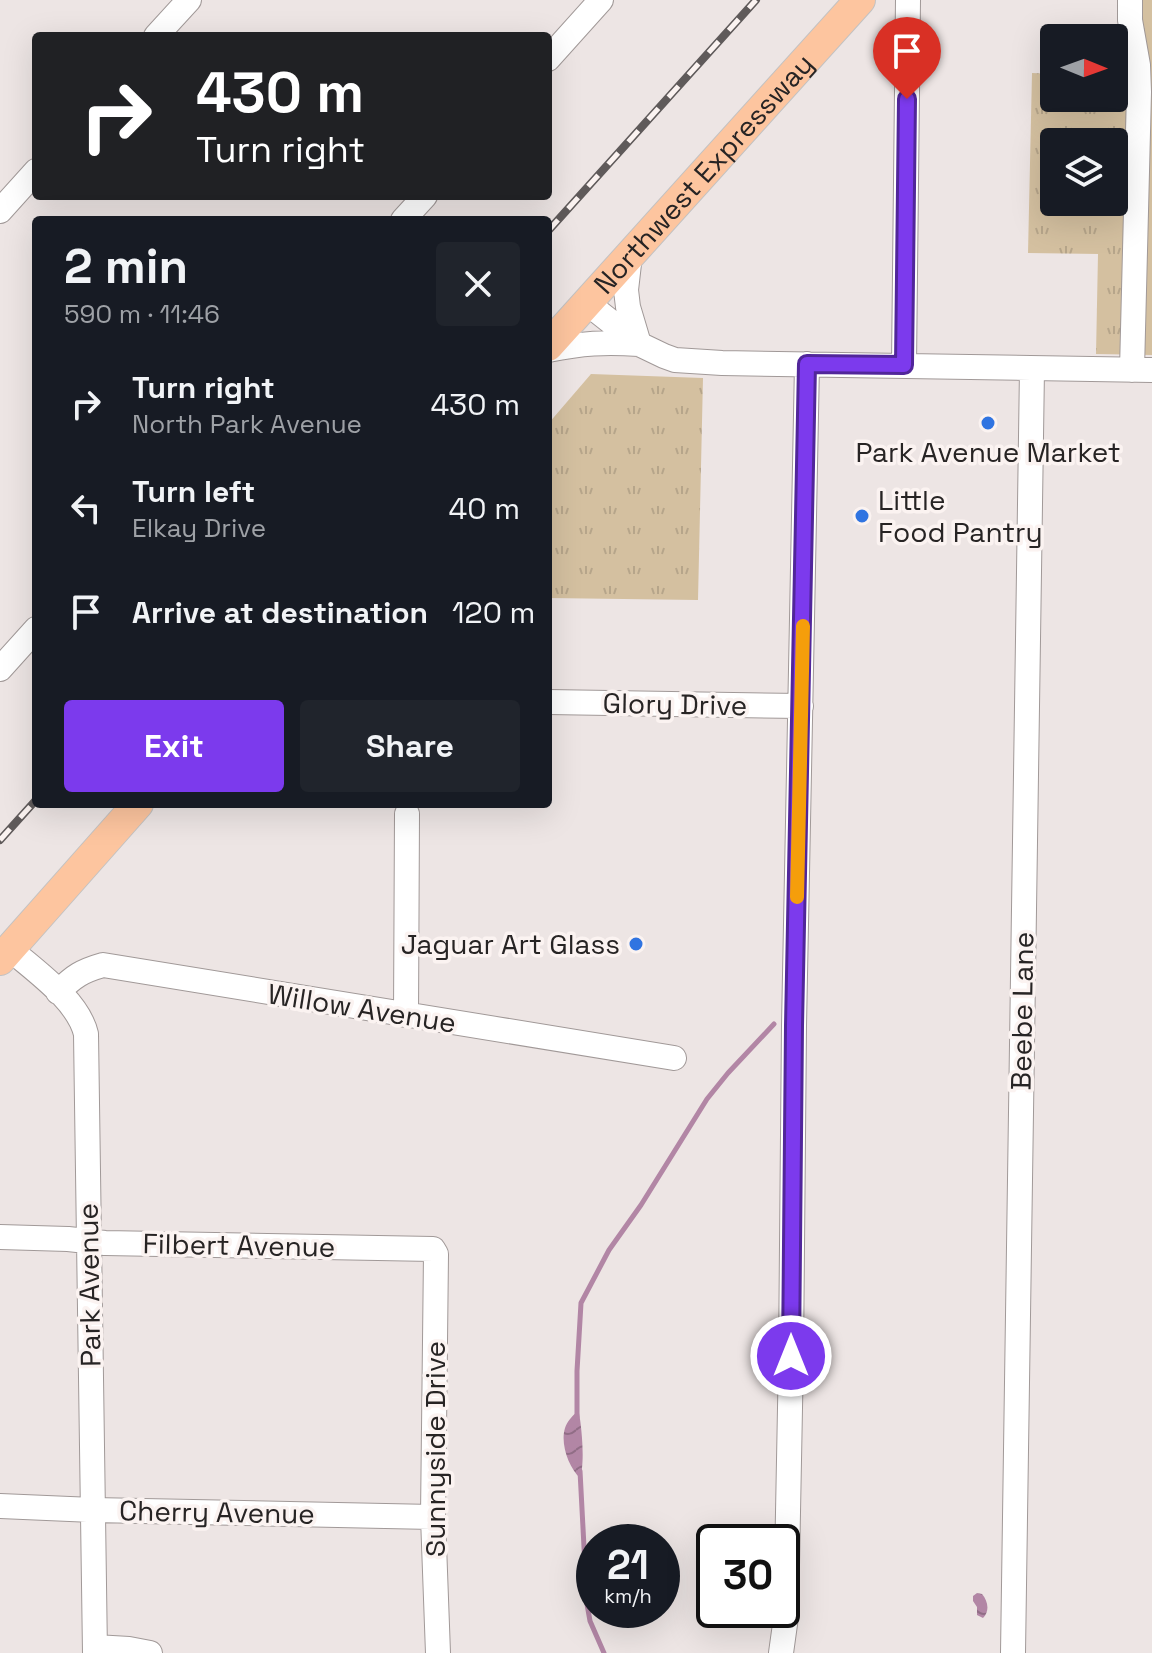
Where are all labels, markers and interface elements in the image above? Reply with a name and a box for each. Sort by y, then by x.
pin [873,17,941,99]
north arrow [1040,24,1128,112]
map controls [1040,24,1128,216]
icon: arrive [885,29,929,73]
street label: Northwest Expressway [586,46,821,301]
text: 430 m [196,57,364,128]
icon: right [64,64,168,168]
text: Turn right [196,127,365,173]
button: layers [1040,128,1128,216]
text: 2 min [64,236,188,297]
button: close [436,242,520,326]
text: 590 m · 11:46 [64,297,220,331]
text: Turn right [132,368,275,407]
icon: right [64,382,108,426]
text: 430 m [430,385,520,424]
text: North Park Avenue [132,407,362,441]
marker: Park Avenue Market [979,414,997,432]
place label: Park Avenue Market [855,434,1121,470]
text: Turn left [132,472,255,511]
place label: Little Food Pantry [878,482,1043,550]
icon: left [64,486,108,530]
text: 40 m [449,489,520,528]
marker: Little Food Pantry [853,507,871,525]
text: Elkay Drive [132,511,266,545]
icon: arrive [64,590,108,634]
text: Arrive at destination [132,593,428,632]
text: 120 m [452,593,535,632]
street label: Glory Drive [602,685,748,723]
button: Exit [64,700,284,792]
button: Share [300,700,520,792]
place label: Jaguar Art Glass [401,926,620,962]
street label: Beebe Lane [1003,931,1041,1091]
marker: Jaguar Art Glass [627,935,645,953]
street label: Willow Avenue [265,975,459,1041]
street label: Park Avenue [70,1203,108,1367]
street label: Filbert Avenue [142,1225,336,1265]
position arrow [749,1314,833,1398]
street label: Sunnyside Drive [417,1341,453,1557]
street label: Cherry Avenue [119,1492,315,1532]
speed limit sign: 30 [696,1524,800,1628]
text: 21 [607,1540,649,1591]
text: km/h [604,1583,652,1609]

